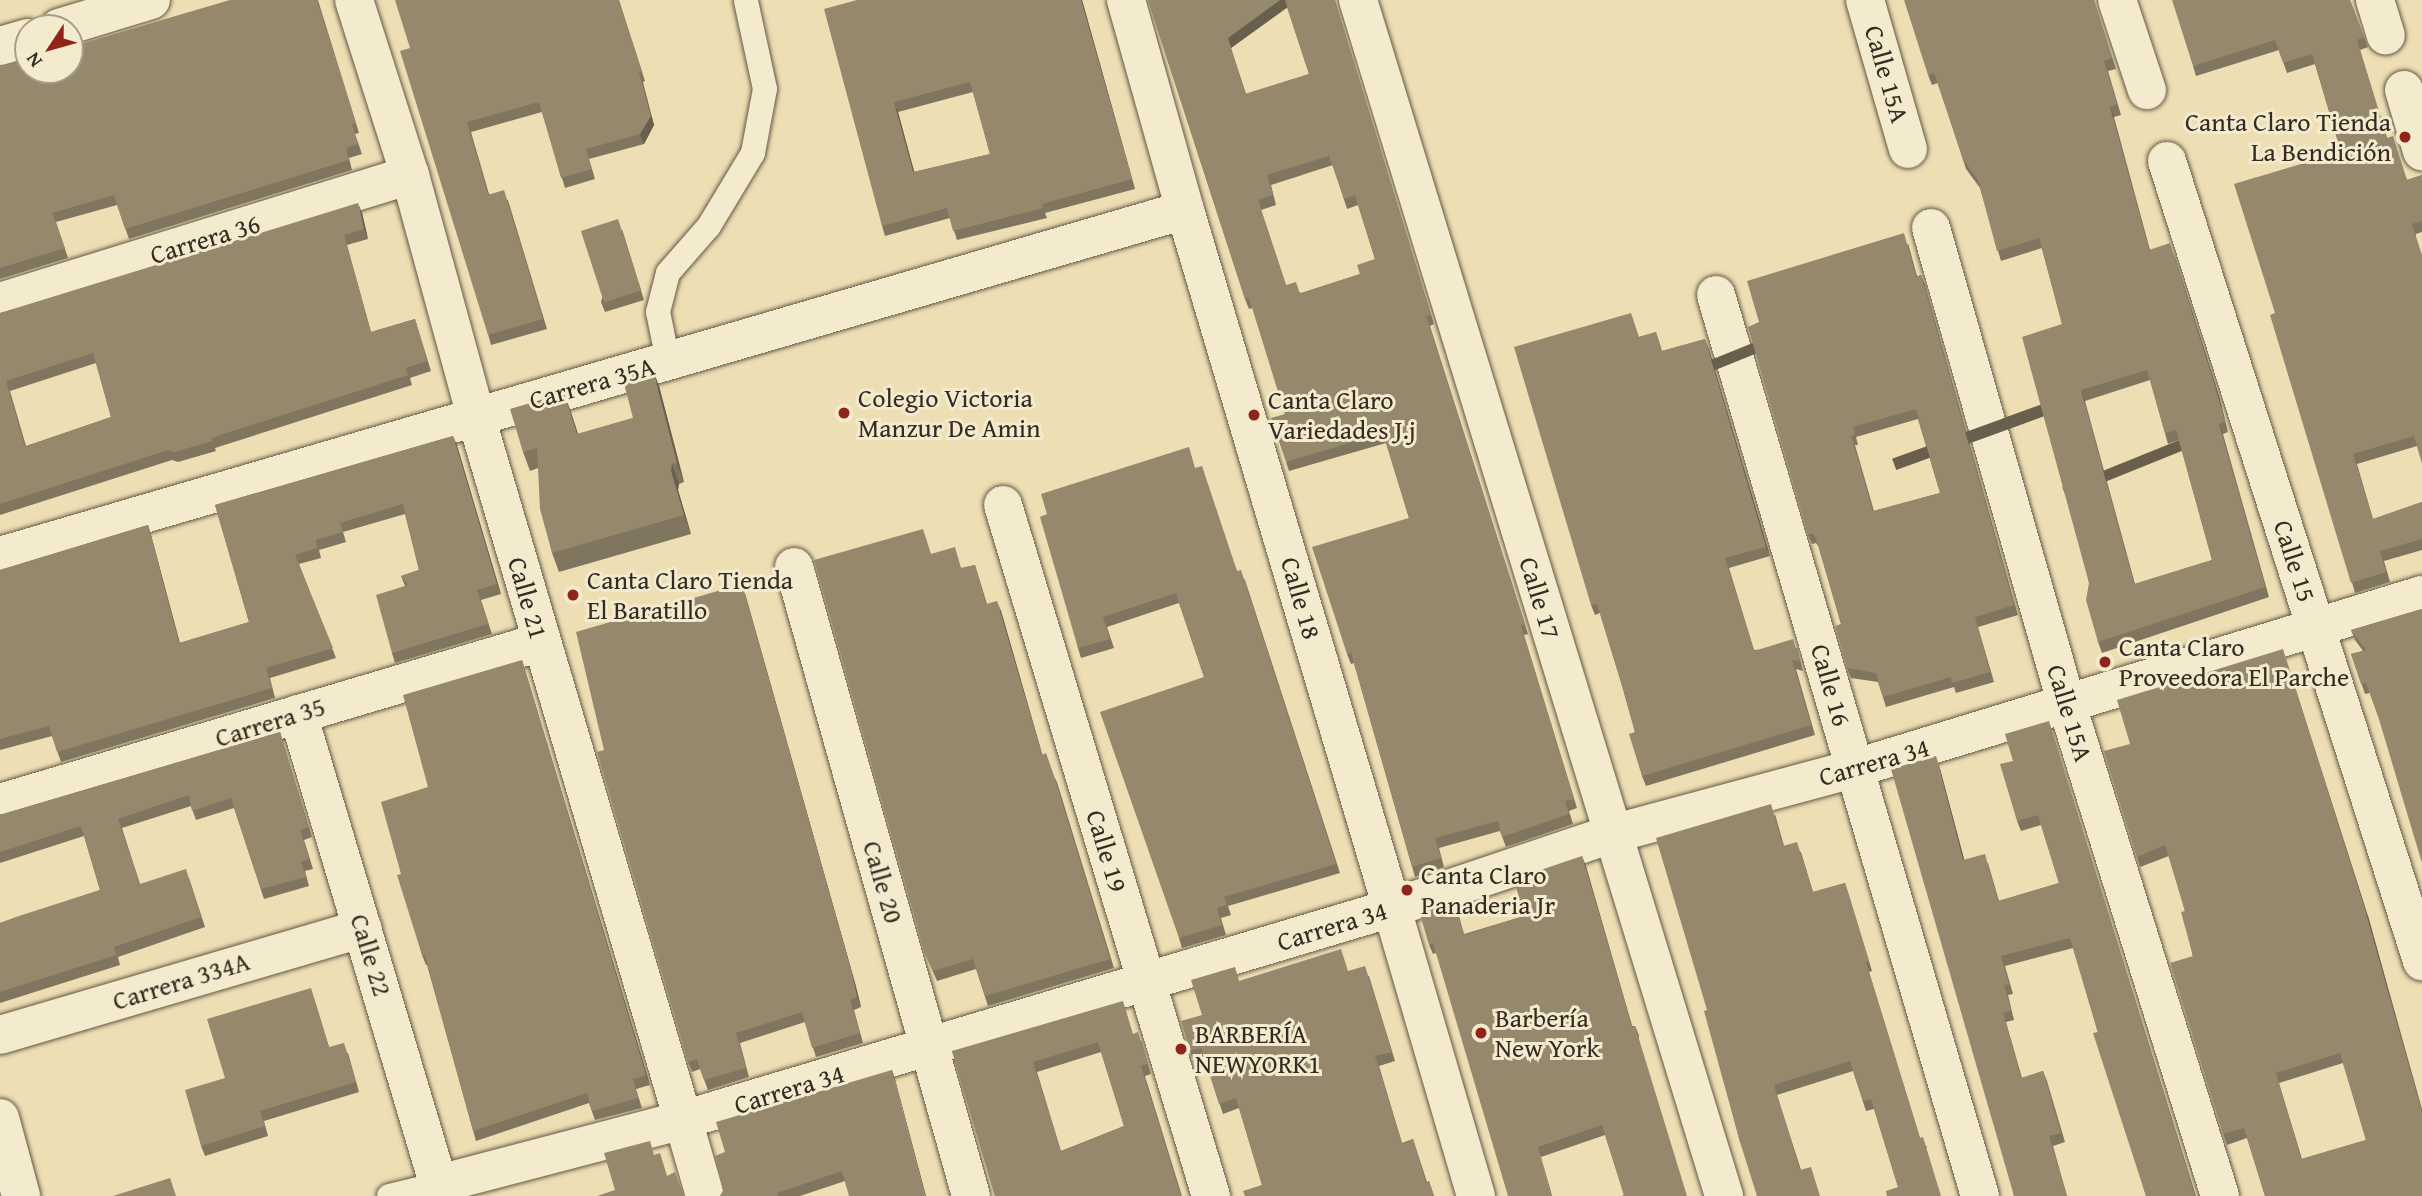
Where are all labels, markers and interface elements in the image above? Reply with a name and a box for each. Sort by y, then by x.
north arrow [14,14,84,84]
street label: Calle 15A [1858,22,1916,126]
text: N [19,47,49,74]
place label: Canta Claro Tienda La Bendición [2185,106,2391,168]
marker: Canta Claro Tienda La Bendición [2397,129,2413,145]
street label: Carrera 36 [146,208,264,270]
street label: Carrera 35A [526,350,658,416]
place label: Colegio Victoria Manzur De Amin [858,382,1041,444]
place label: Canta Claro Variedades J.j [1268,384,1416,446]
marker: Colegio Victoria Manzur De Amin [836,405,852,421]
marker: Canta Claro Variedades J.j [1246,407,1262,423]
street label: Calle 15 [2267,516,2323,606]
street label: Calle 21 [501,553,555,643]
street label: Calle 18 [1274,553,1328,643]
street label: Calle 17 [1513,553,1567,643]
place label: Canta Claro Tienda El Baratillo [587,564,793,626]
marker: Canta Claro Tienda El Baratillo [565,587,581,603]
place label: Canta Claro Proveedora El Parche [2119,631,2349,692]
street label: Calle 16 [1804,640,1858,730]
marker: Canta Claro Proveedora El Parche [2097,654,2113,670]
street label: Calle 15A [2041,661,2099,765]
street label: Carrera 35 [211,691,329,753]
street label: Carrera 34 [1815,731,1933,793]
street label: Calle 19 [1080,806,1134,896]
street label: Calle 20 [856,837,910,927]
place label: Canta Claro Panaderia Jr [1421,859,1555,920]
marker: Canta Claro Panaderia Jr [1399,882,1415,898]
street label: Carrera 34 [1273,895,1391,957]
street label: Calle 22 [344,910,398,1000]
street label: Carrera 334A [109,945,253,1017]
place label: Barbería New York [1495,1002,1600,1064]
place label: BARBERÍA NEWYORK1 [1195,1018,1321,1080]
marker: Barbería New York [1473,1025,1489,1041]
marker: BARBERÍA NEWYORK1 [1173,1041,1189,1057]
street label: Carrera 34 [730,1058,848,1120]

